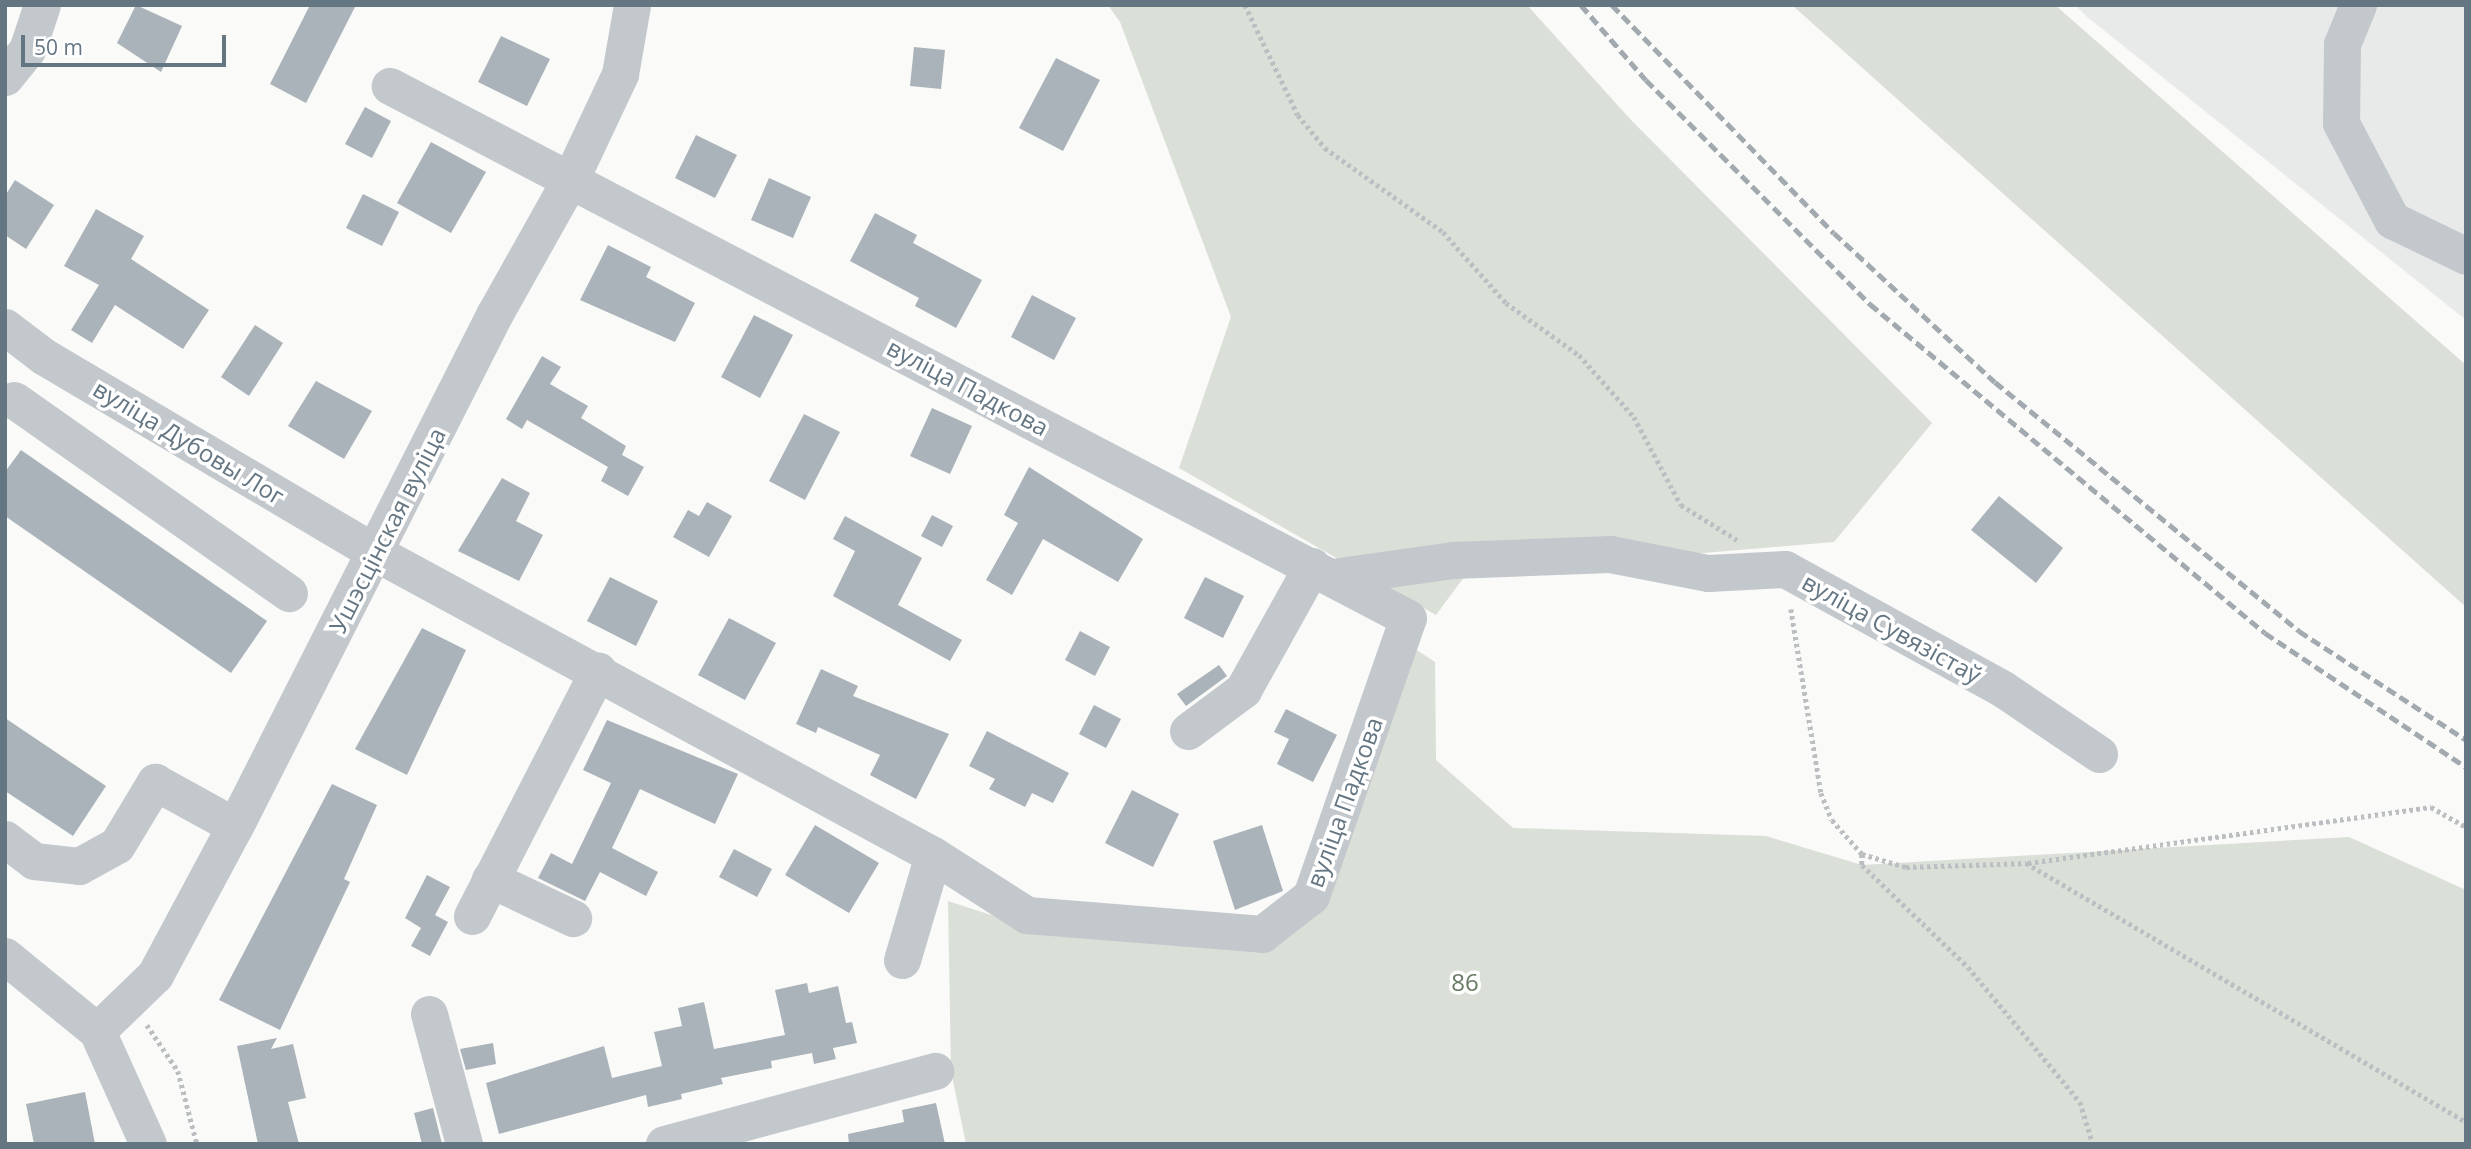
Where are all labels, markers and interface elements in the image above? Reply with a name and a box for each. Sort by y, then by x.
scale bar [24,21,229,65]
text: 50 m [34,33,83,61]
street label: вуліца Падкова [882,332,1054,442]
street label: вуліца Дубовы Лог [88,374,290,510]
street label: Ушэсцінская вуліца [323,423,451,637]
street label: вуліца Сувязістаў [1797,567,1987,689]
street label: вуліца Падкова [1300,713,1388,891]
park label: 86 [1451,968,1479,996]

